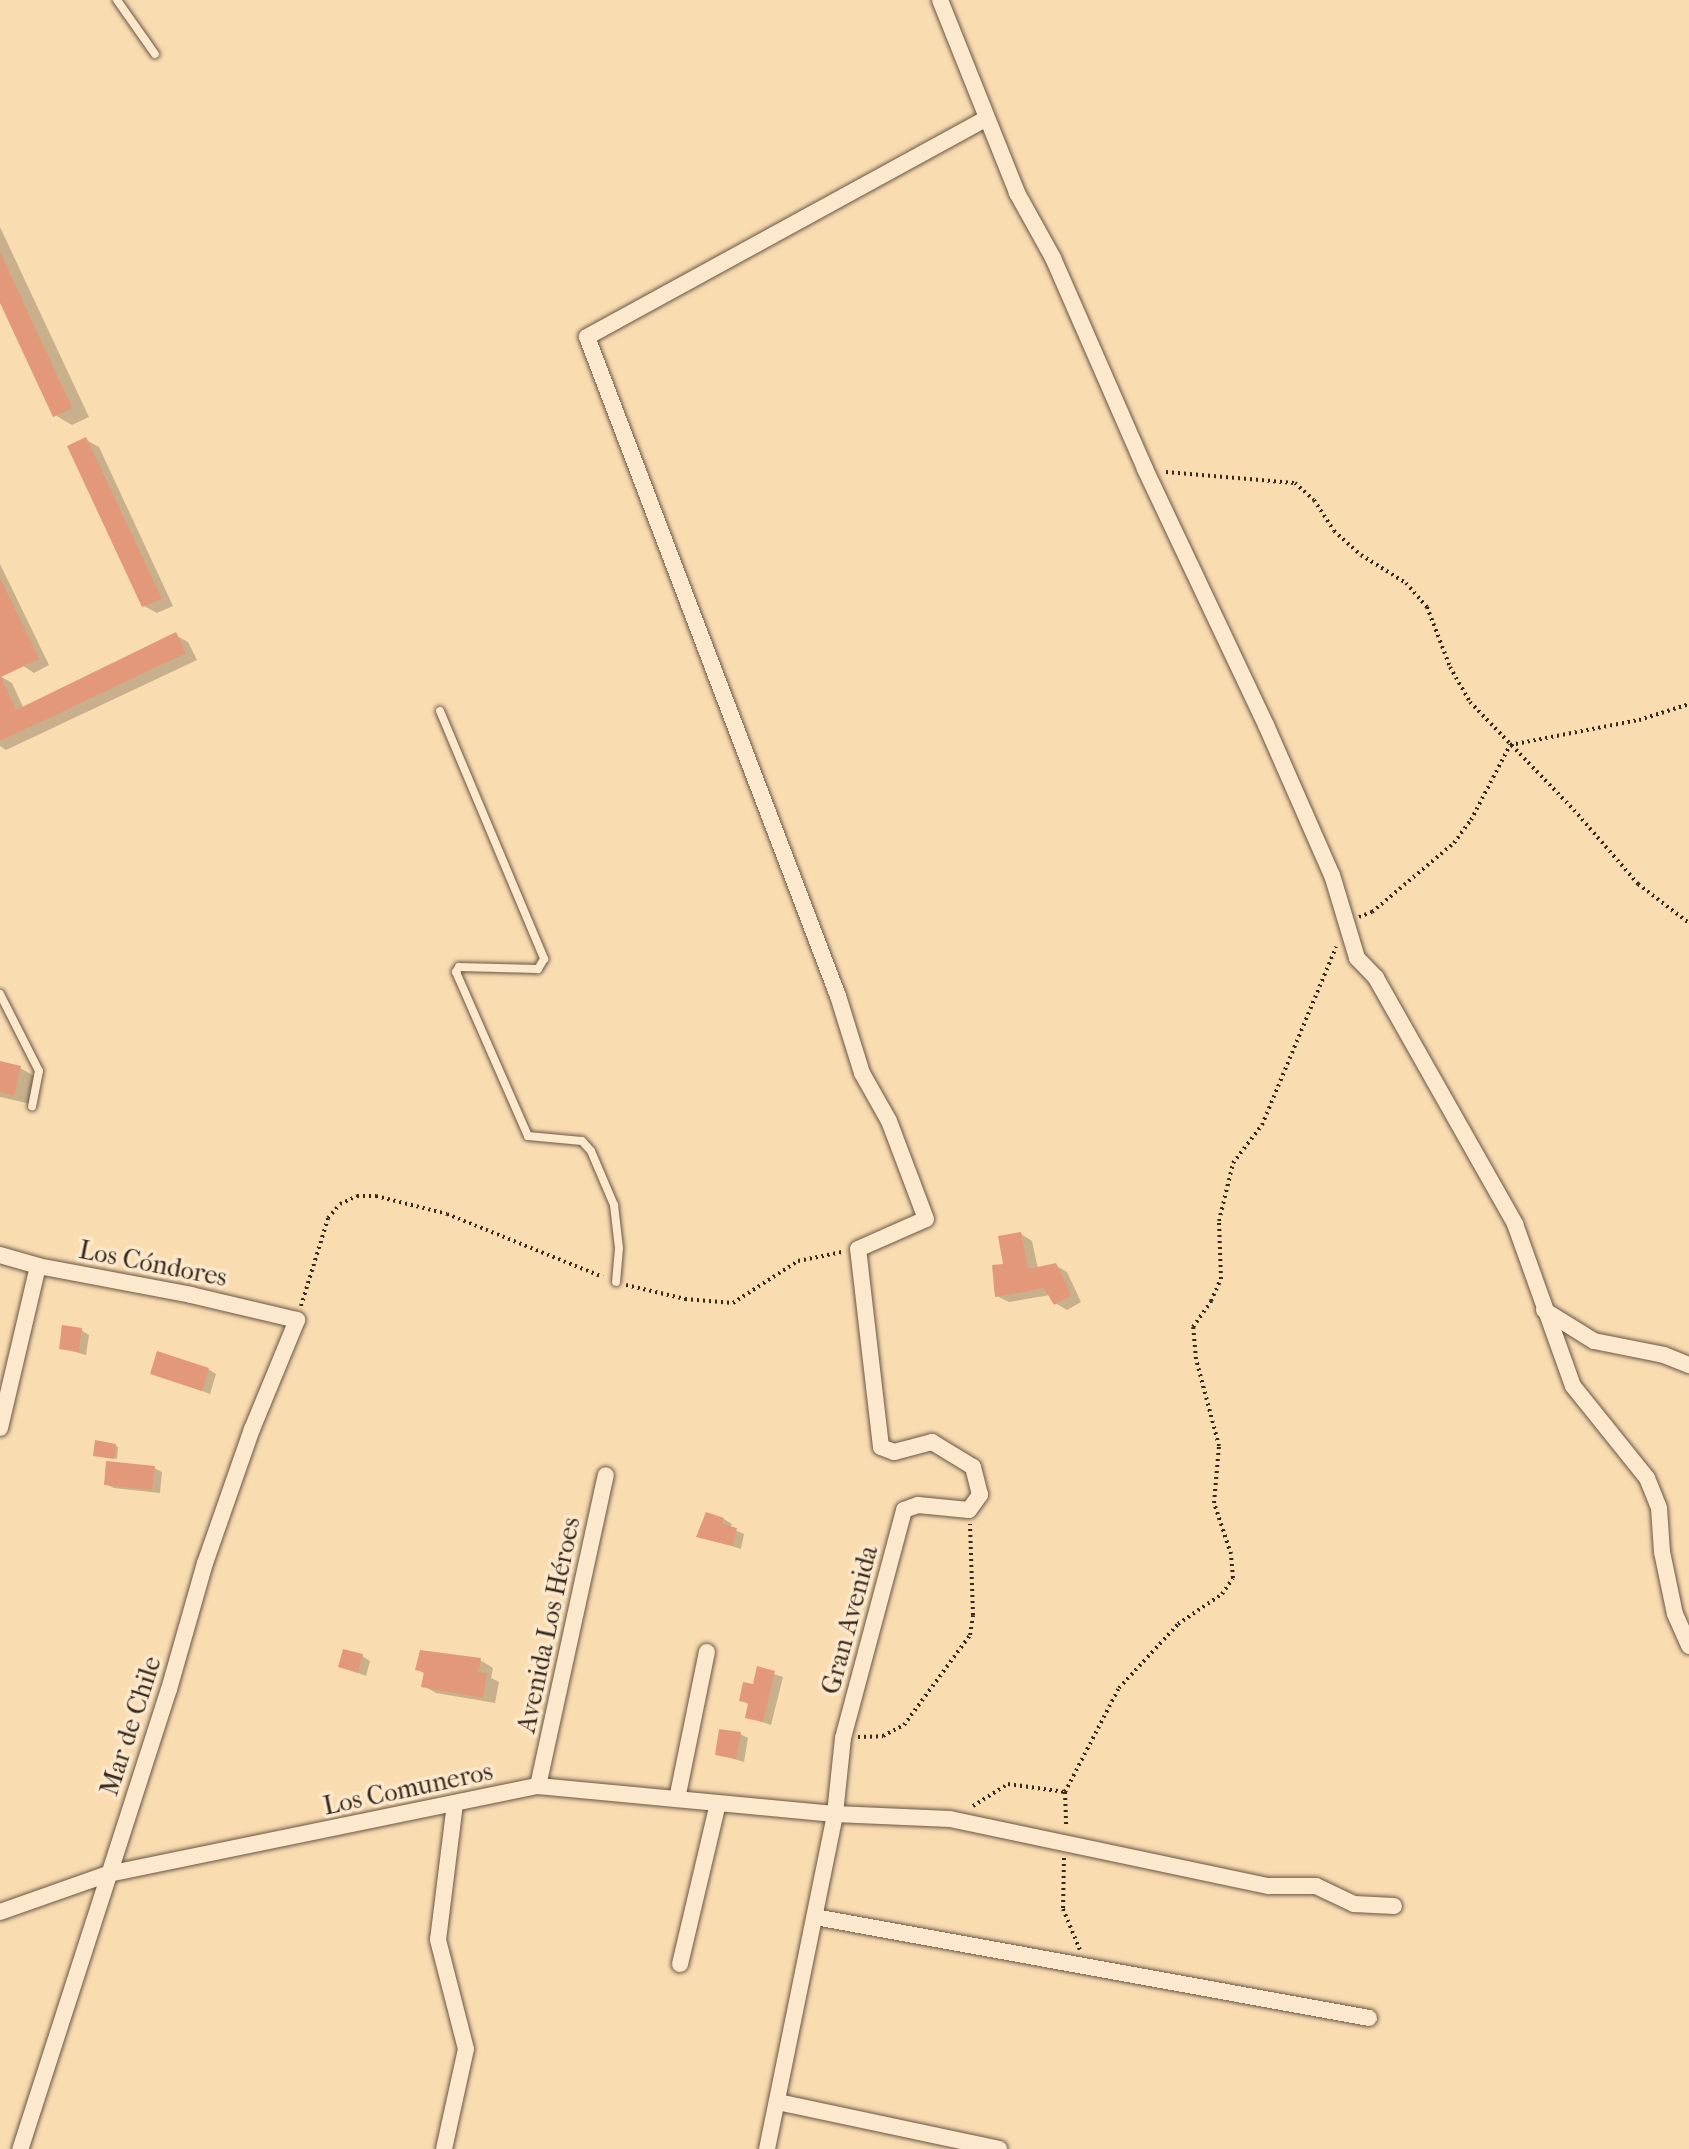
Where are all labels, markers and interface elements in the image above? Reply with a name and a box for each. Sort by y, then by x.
street label: Los Cóndores [76,1234,230,1294]
street label: Avenida Los Héroes [511,1514,587,1736]
street label: Gran Avenida [815,1542,885,1698]
street label: Mar de Chile [94,1652,168,1800]
street label: Los Comuneros [320,1756,496,1822]

